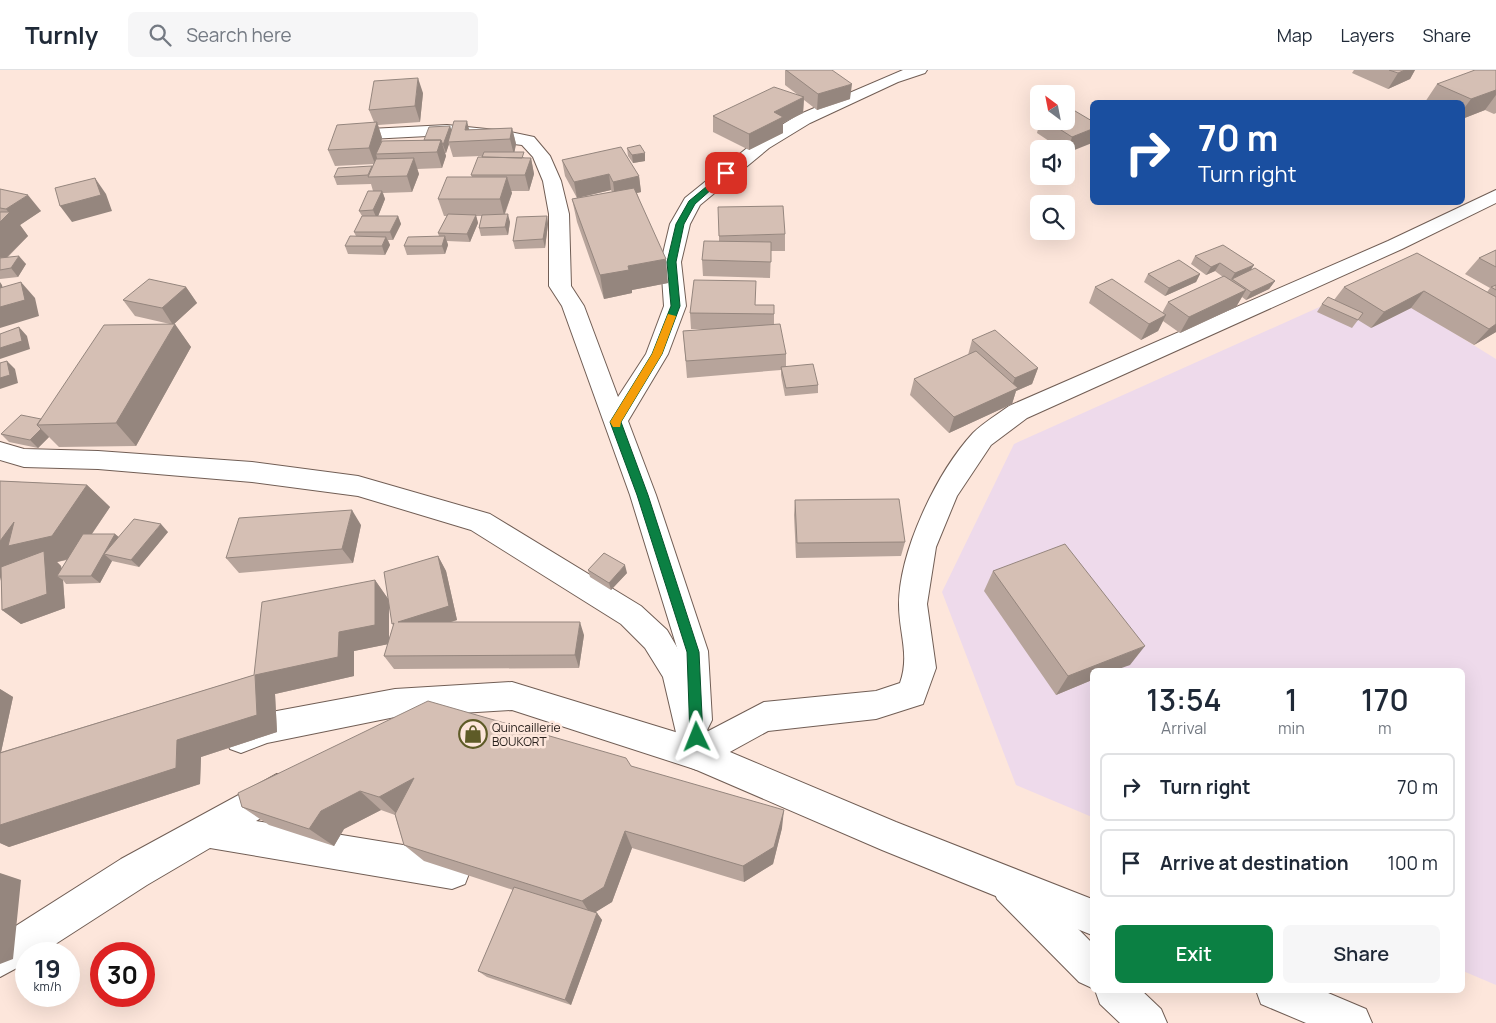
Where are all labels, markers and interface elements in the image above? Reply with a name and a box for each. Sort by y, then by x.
search box [128,12,478,57]
text: Turnly [25,18,98,51]
icon: search [146,21,174,49]
text: Search here [186,22,292,48]
text: Map [1277,23,1312,47]
text: Layers [1340,23,1394,47]
text: Share [1422,23,1471,47]
north arrow [1030,85,1075,130]
map controls [1030,85,1075,240]
text: 70 m [1198,114,1278,162]
icon: right [1115,120,1180,185]
button: sound [1030,140,1075,185]
pin [705,152,747,194]
icon: arrive [712,159,740,187]
text: Turn right [1198,159,1296,189]
button: search [1030,195,1075,240]
text: 13:54 [1146,679,1222,720]
text: 1 [1285,679,1298,720]
text: 170 [1361,679,1409,720]
position arrow [670,710,722,762]
text: Arrival [1161,717,1207,739]
text: min [1278,717,1305,739]
text: m [1378,717,1392,739]
shop icon: Quincaillerie BOUKORT [458,719,488,749]
place label: Quincaillerie BOUKORT [492,719,561,750]
icon: right [1117,773,1145,801]
text: Turn right [1160,774,1250,800]
text: 70 m [1397,774,1438,800]
icon: arrive [1117,849,1145,877]
text: Arrive at destination [1160,850,1349,876]
text: 100 m [1387,850,1438,876]
button: Exit [1115,925,1273,983]
button: Share [1283,925,1440,983]
speed limit sign: 30 [90,942,155,1007]
text: 19 [34,951,61,986]
text: km/h [34,978,61,995]

